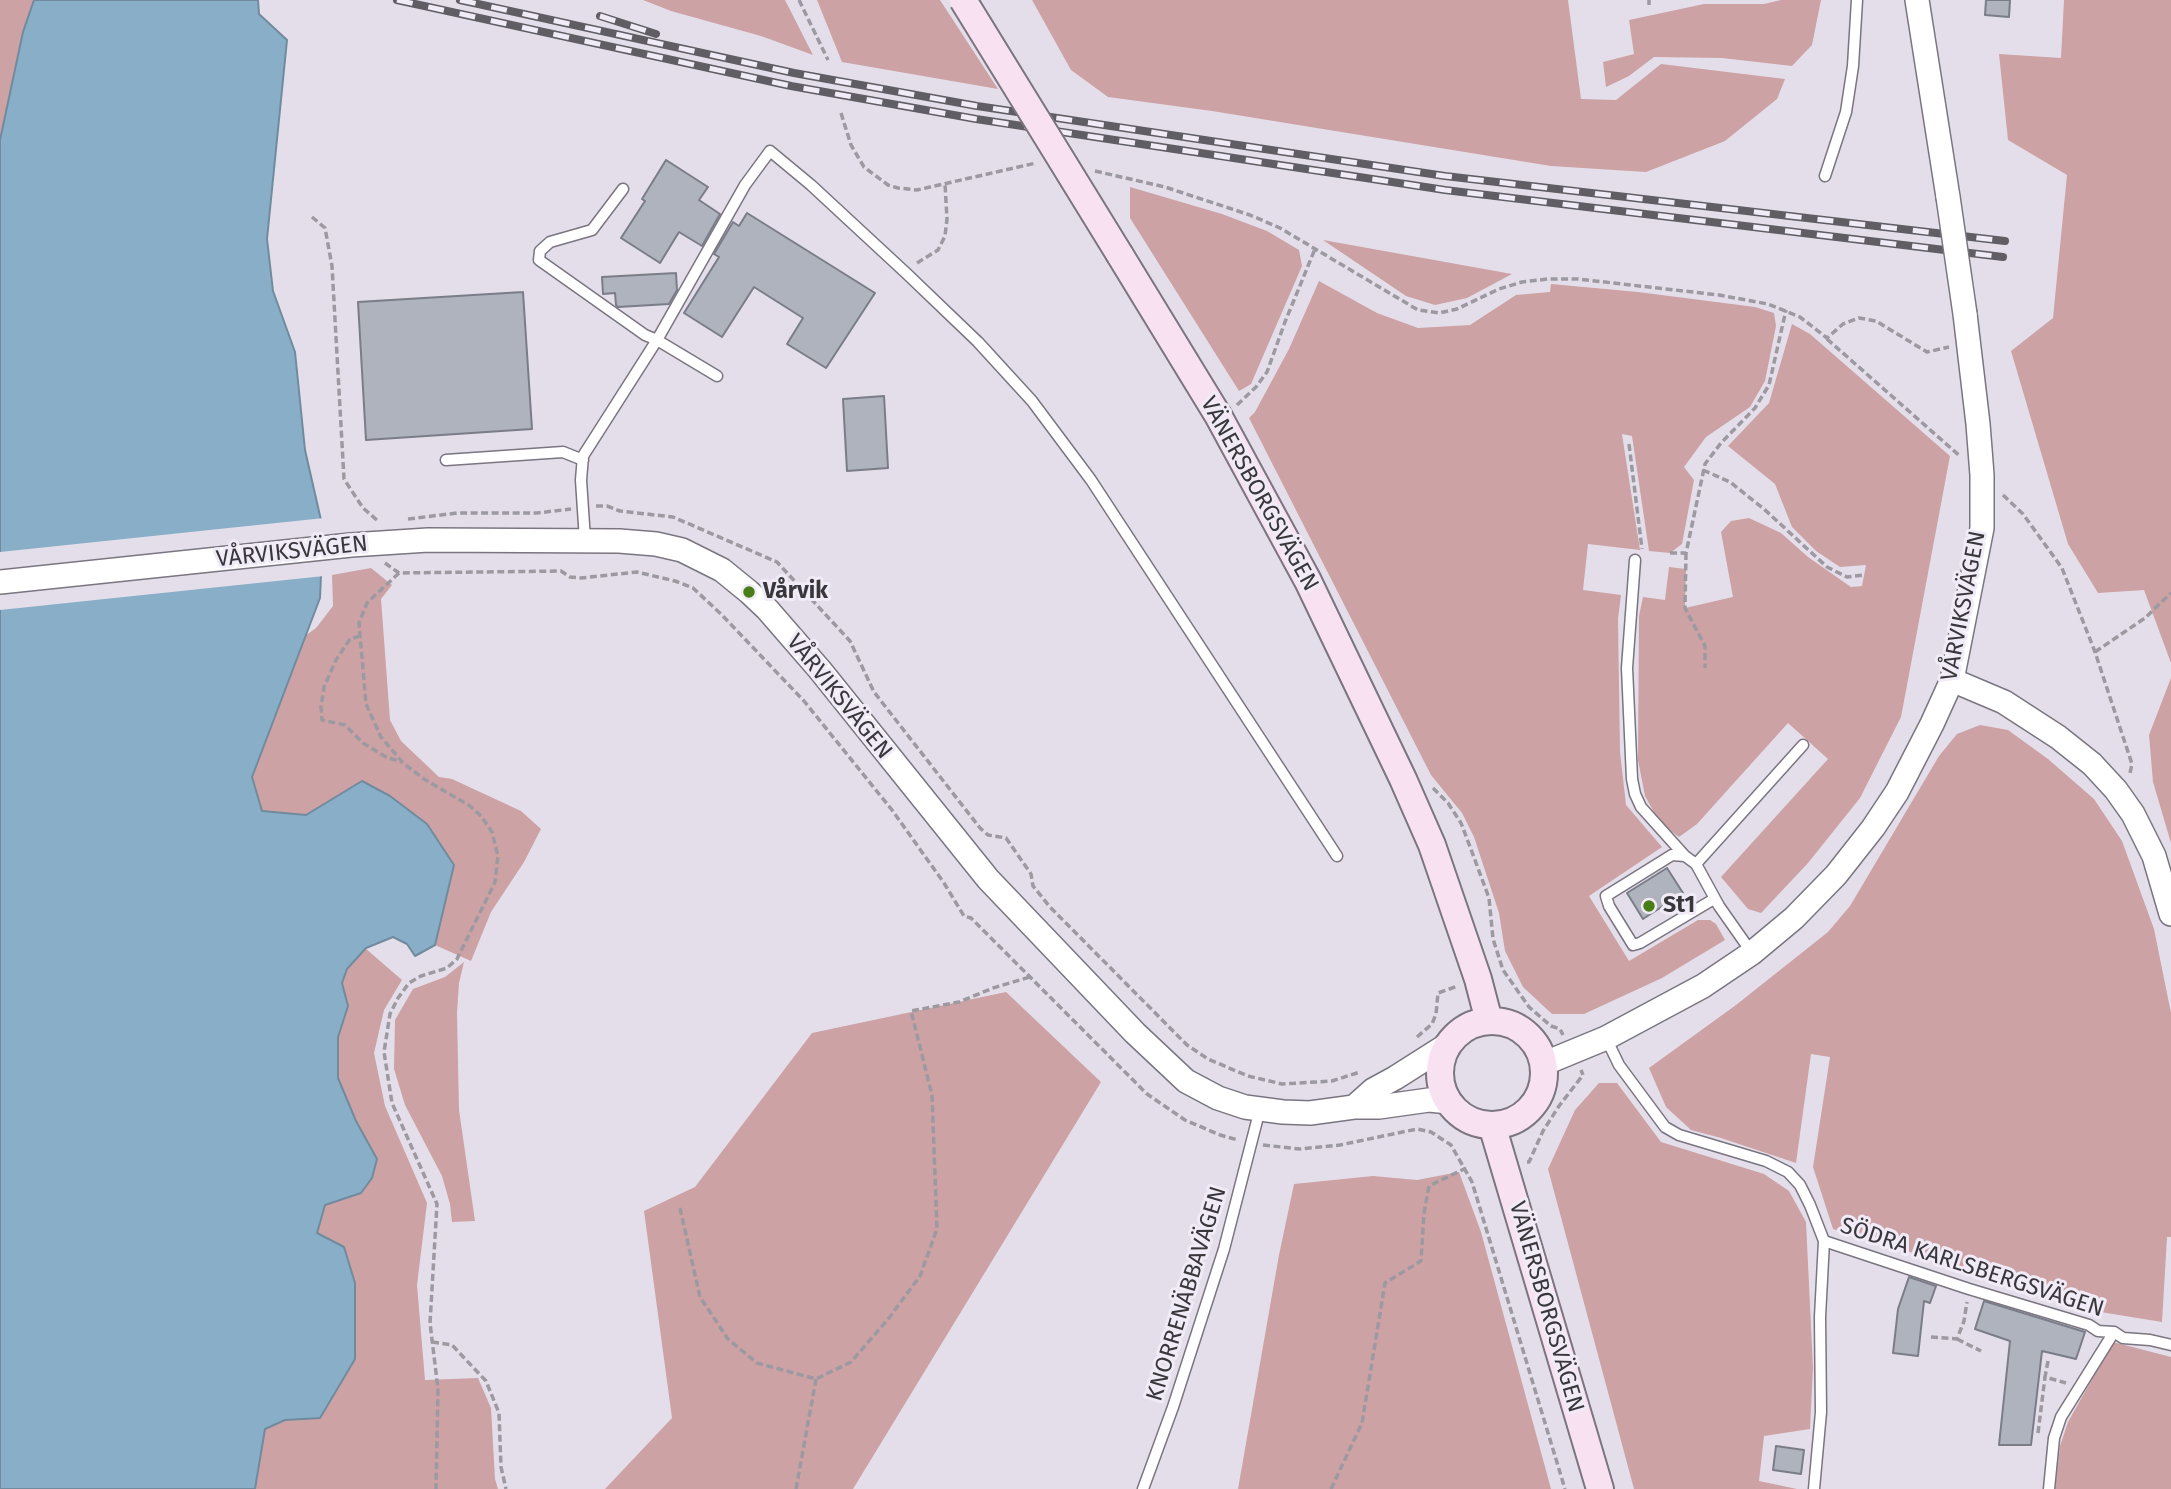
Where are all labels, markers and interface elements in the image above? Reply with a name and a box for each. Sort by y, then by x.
street label: VÄNERSBORGSVÄGEN [1194,392,1324,596]
street label: VÅRVIKSVÄGEN [1936,529,1992,683]
street label: VÅRVIKSVÄGEN [215,530,369,574]
place label: Vårvik [763,578,828,606]
marker: Vårvik [741,584,757,600]
street label: VÅRVIKSVÄGEN [780,629,898,765]
place label: St1 [1663,892,1695,920]
marker: St1 [1641,898,1657,914]
street label: KNORRENÄBBAVÄGEN [1141,1183,1233,1405]
street label: VÄNERSBORGSVÄGEN [1503,1198,1589,1416]
street label: SÖDRA KARLSBERGSVÄGEN [1837,1212,2107,1324]

